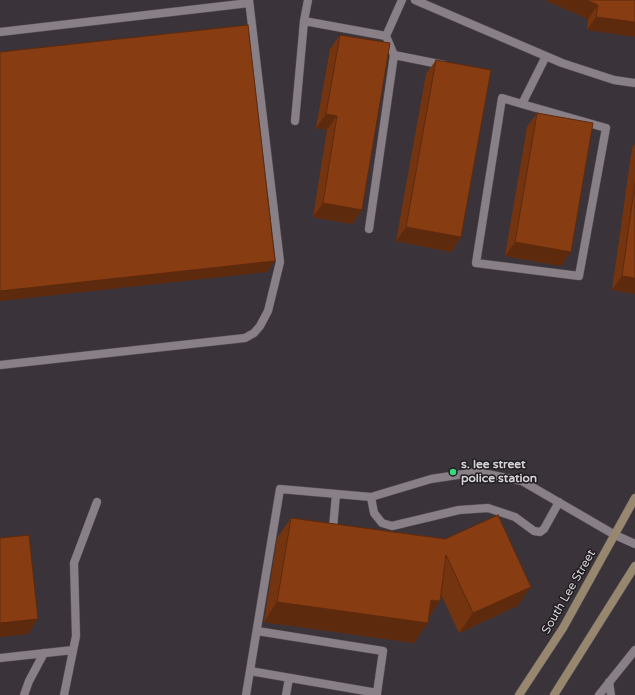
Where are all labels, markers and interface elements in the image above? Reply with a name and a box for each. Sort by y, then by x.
place label: s. lee street police station [461,458,537,486]
marker: s. lee street police station [448,467,458,477]
street label: South Lee Street [539,547,599,637]

